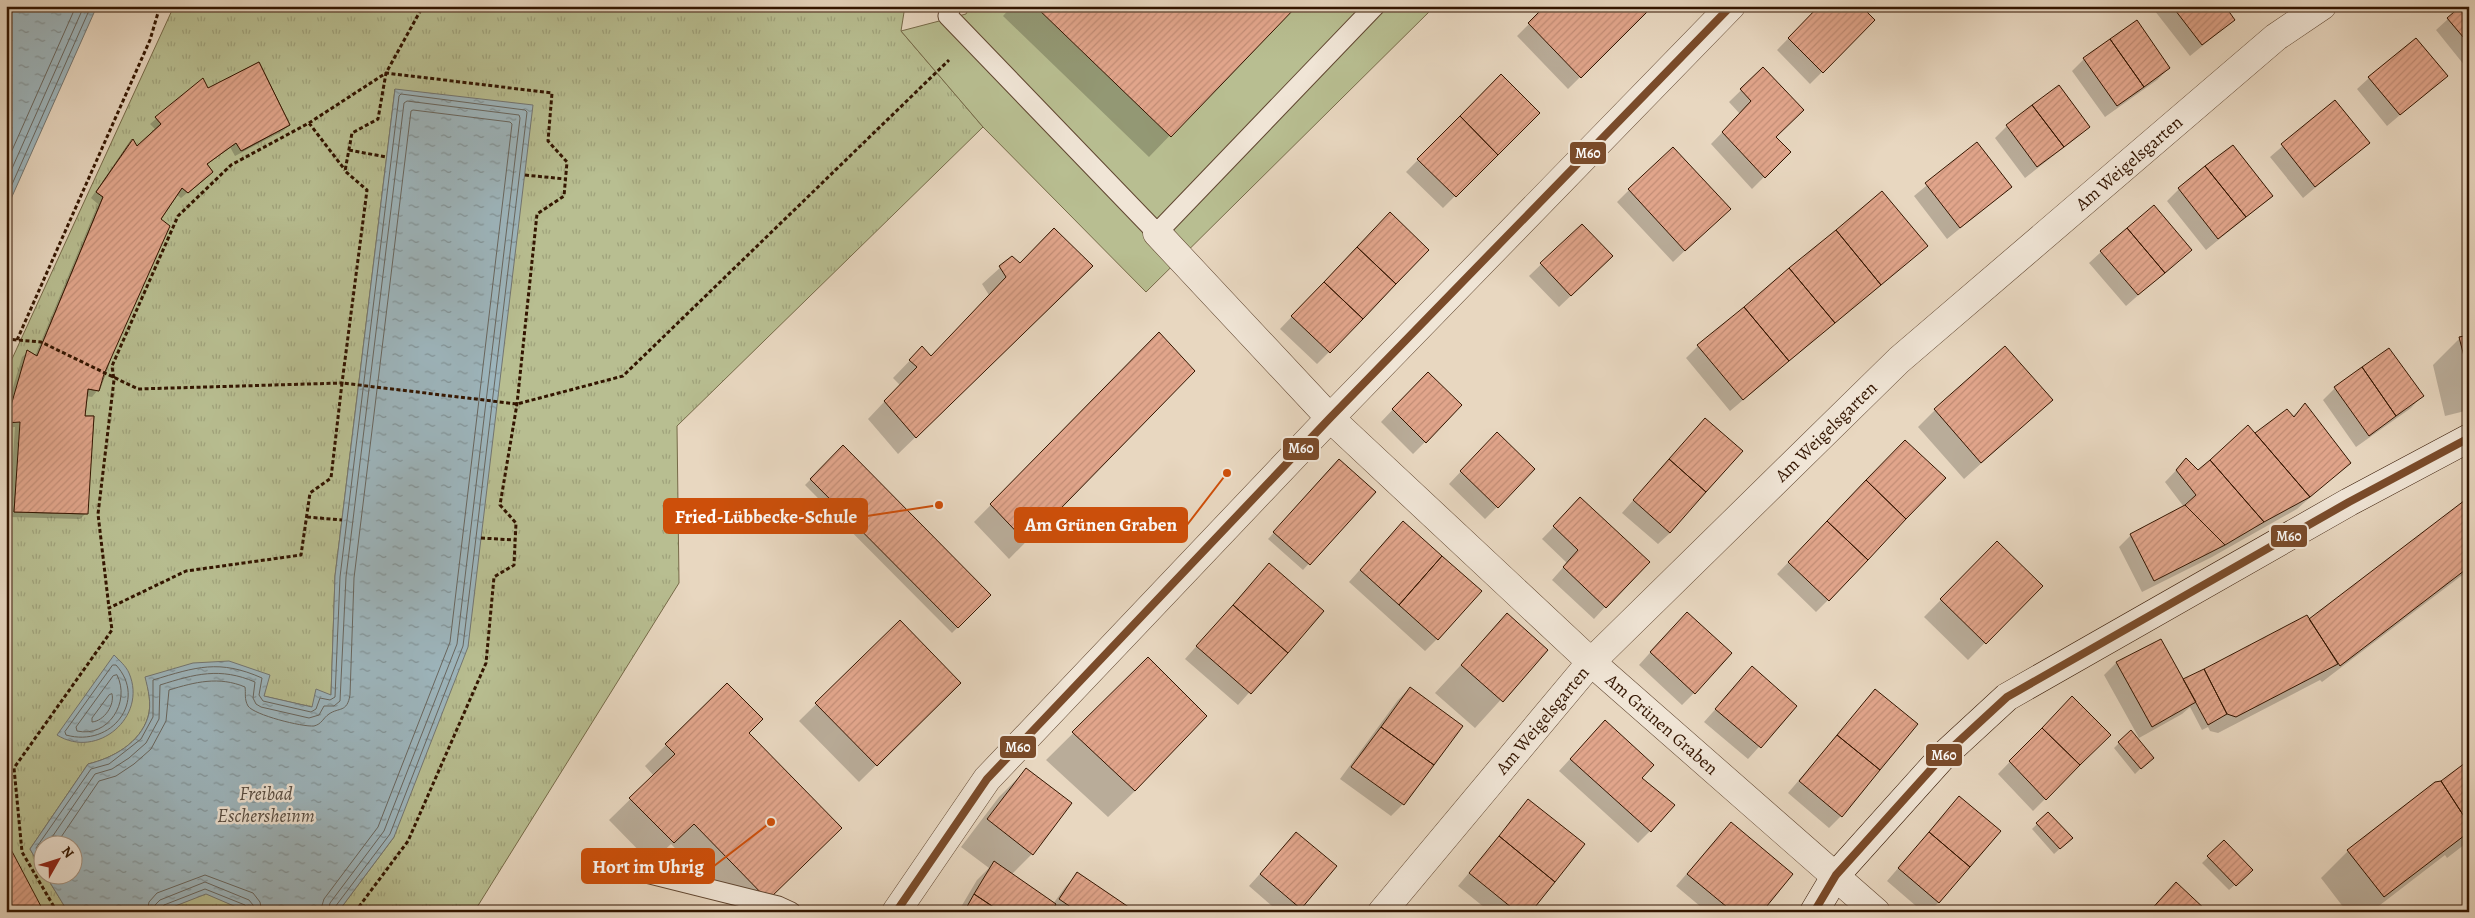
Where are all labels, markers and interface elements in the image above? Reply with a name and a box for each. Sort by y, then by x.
street label: Am Weigelsgarten [2069,110,2188,216]
line badge: M60 [1569,141,1607,165]
text: M60 [1575,144,1601,163]
street label: Am Weigelsgarten [1769,376,1882,488]
line badge: M60 [1282,437,1320,461]
text: M60 [1288,439,1314,458]
callout: Fried-Lübbecke-Schule [664,499,867,533]
text: Fried-Lübbecke-Schule [675,504,858,530]
callout: Am Grünen Graben [1015,508,1187,542]
text: Am Grünen Graben [1024,512,1178,538]
line badge: M60 [2270,524,2308,548]
text: M60 [2276,527,2302,546]
street label: Am Weigelsgarten [1490,661,1595,780]
street label: Am Grünen Graben [1600,668,1723,780]
line badge: M60 [999,735,1037,759]
text: M60 [1005,738,1031,757]
line badge: M60 [1925,743,1963,767]
text: M60 [1931,746,1957,765]
water label: Freibad Eschersheinm [217,781,315,829]
north arrow [32,836,82,886]
text: N [57,842,78,862]
callout: Hort im Uhrig [582,849,714,883]
text: Hort im Uhrig [592,854,704,880]

